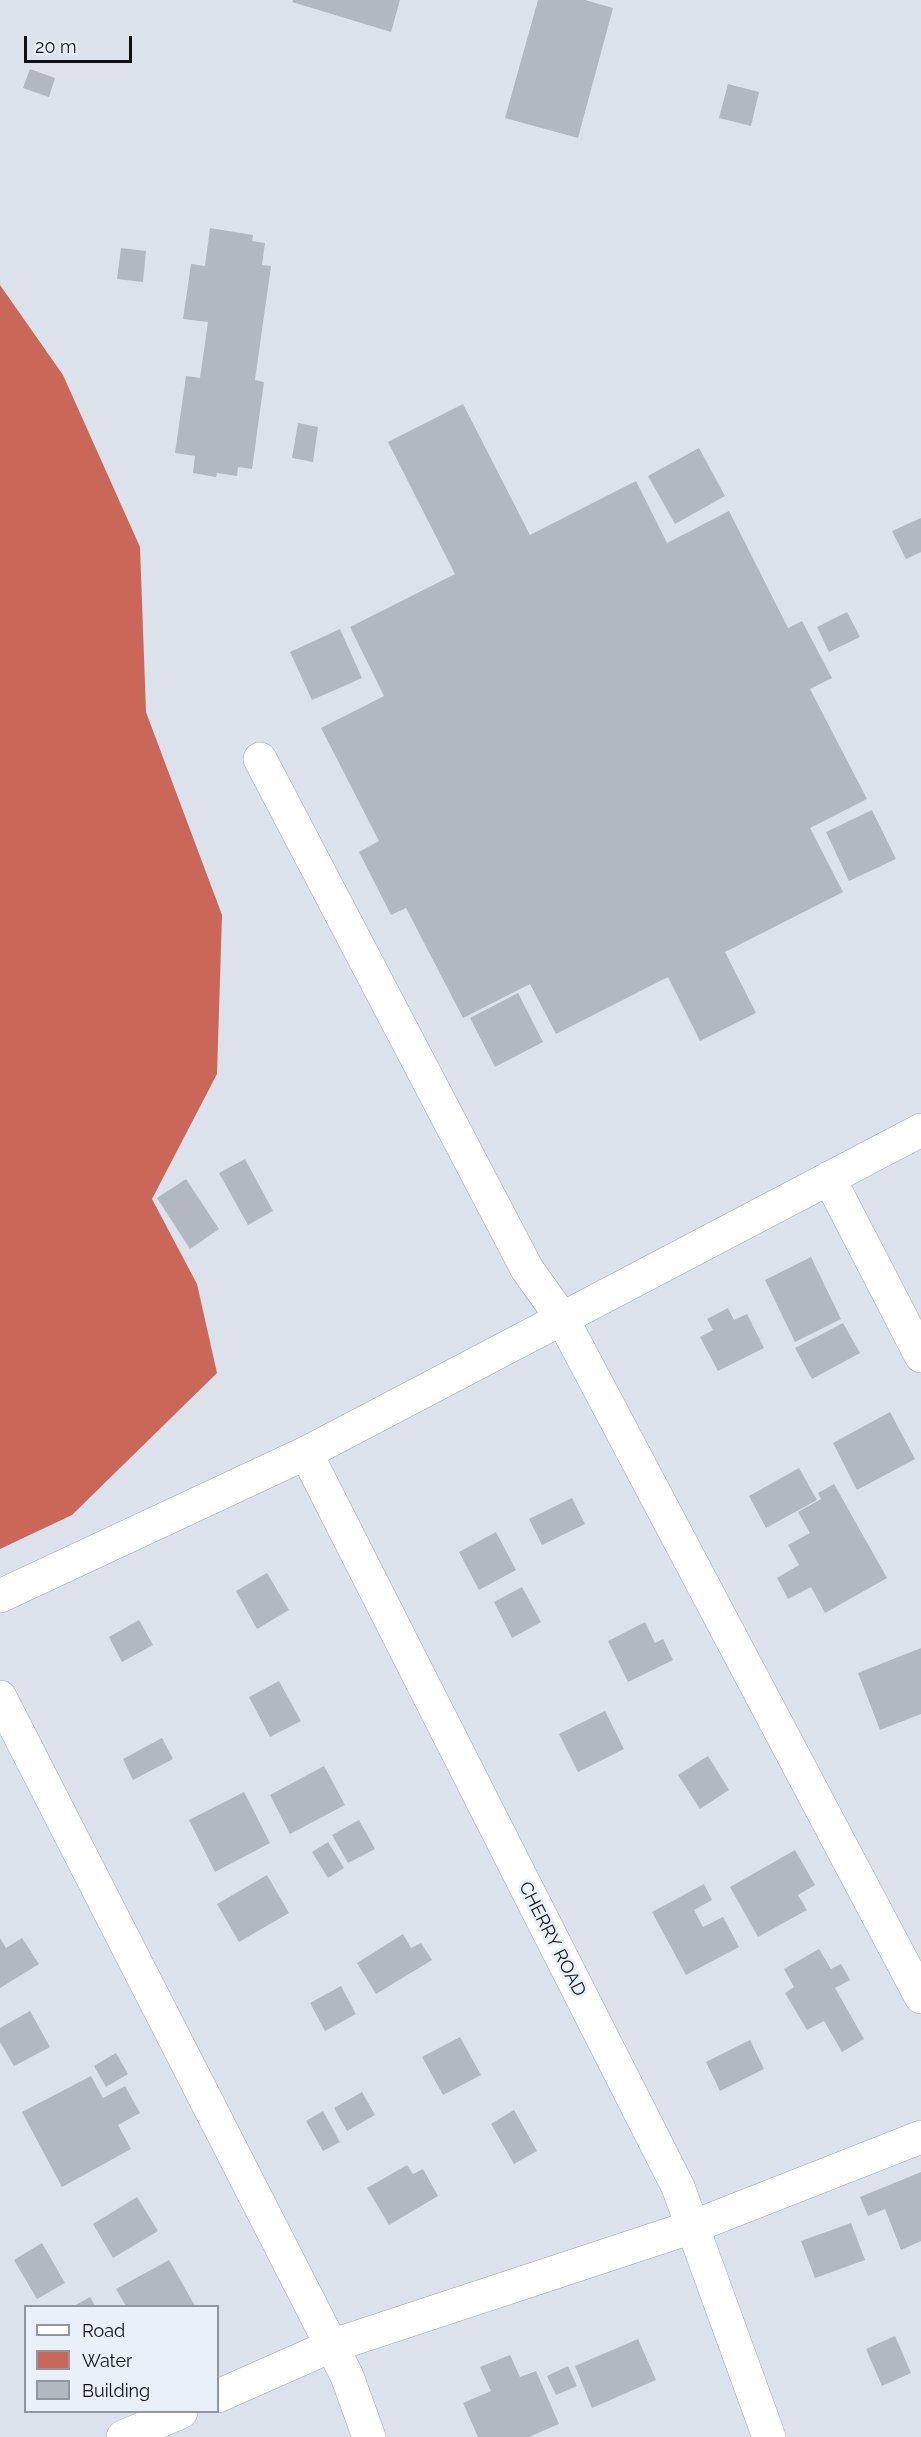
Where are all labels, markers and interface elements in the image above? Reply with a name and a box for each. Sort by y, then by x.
scale bar [27,24,135,62]
text: 20 m [35,36,77,57]
street label: CHERRY ROAD [514,1878,590,2000]
legend [24,2305,219,2413]
text: Road [82,2320,125,2341]
text: Water [82,2350,132,2371]
text: Building [82,2380,150,2401]

